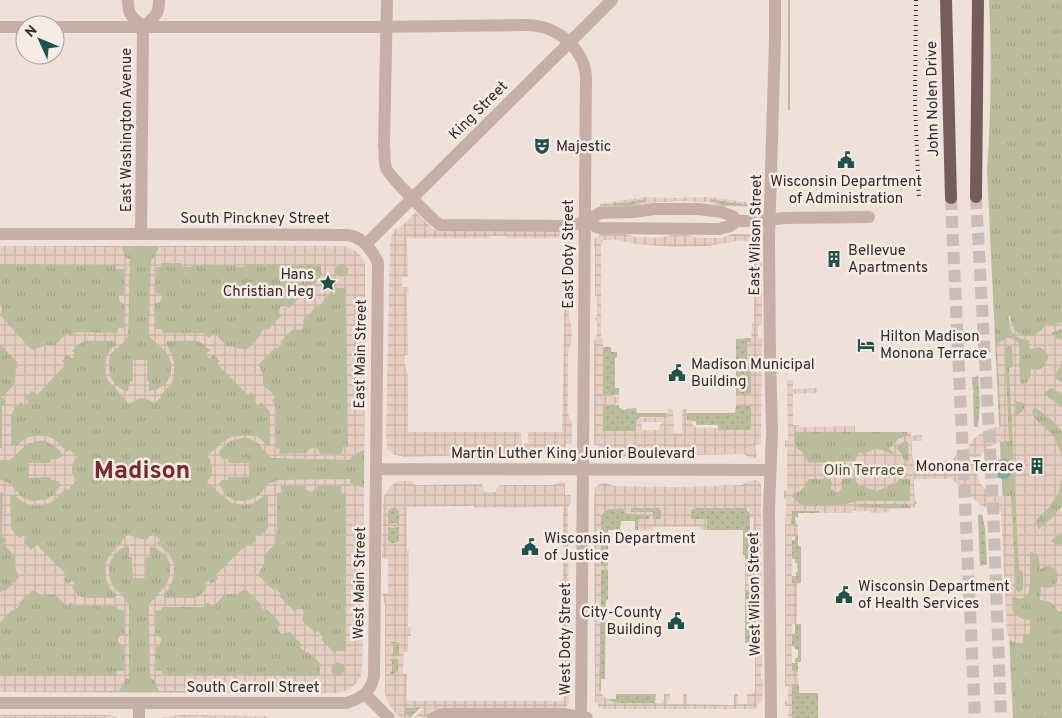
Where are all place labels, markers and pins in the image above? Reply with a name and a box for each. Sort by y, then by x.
theatre icon: Majestic [532,136,552,156]
place label: Majestic [556,138,611,157]
public building icon: Wisconsin Department of Administration [836,150,856,170]
place label: Wisconsin Department of Administration [770,173,922,209]
place label: Bellevue Apartments [848,242,928,278]
building icon: Bellevue Apartments [824,249,844,269]
place label: Hans Christian Heg [223,266,314,302]
place icon: Hans Christian Heg [318,273,338,293]
place label: Hilton Madison Monona Terrace [880,328,987,364]
hotel icon: Hilton Madison Monona Terrace [856,335,876,355]
place label: Madison Municipal Building [691,356,815,392]
public building icon: Madison Municipal Building [667,363,687,383]
building icon: Monona Terrace [1027,456,1047,476]
place label: Monona Terrace [916,458,1023,477]
place label: Wisconsin Department of Justice [544,530,696,566]
public building icon: Wisconsin Department of Justice [520,537,540,557]
place label: Wisconsin Department of Health Services [858,578,1010,614]
public building icon: Wisconsin Department of Health Services [834,585,854,605]
place label: City-County Building [581,604,662,640]
public building icon: City-County Building [666,611,686,631]

